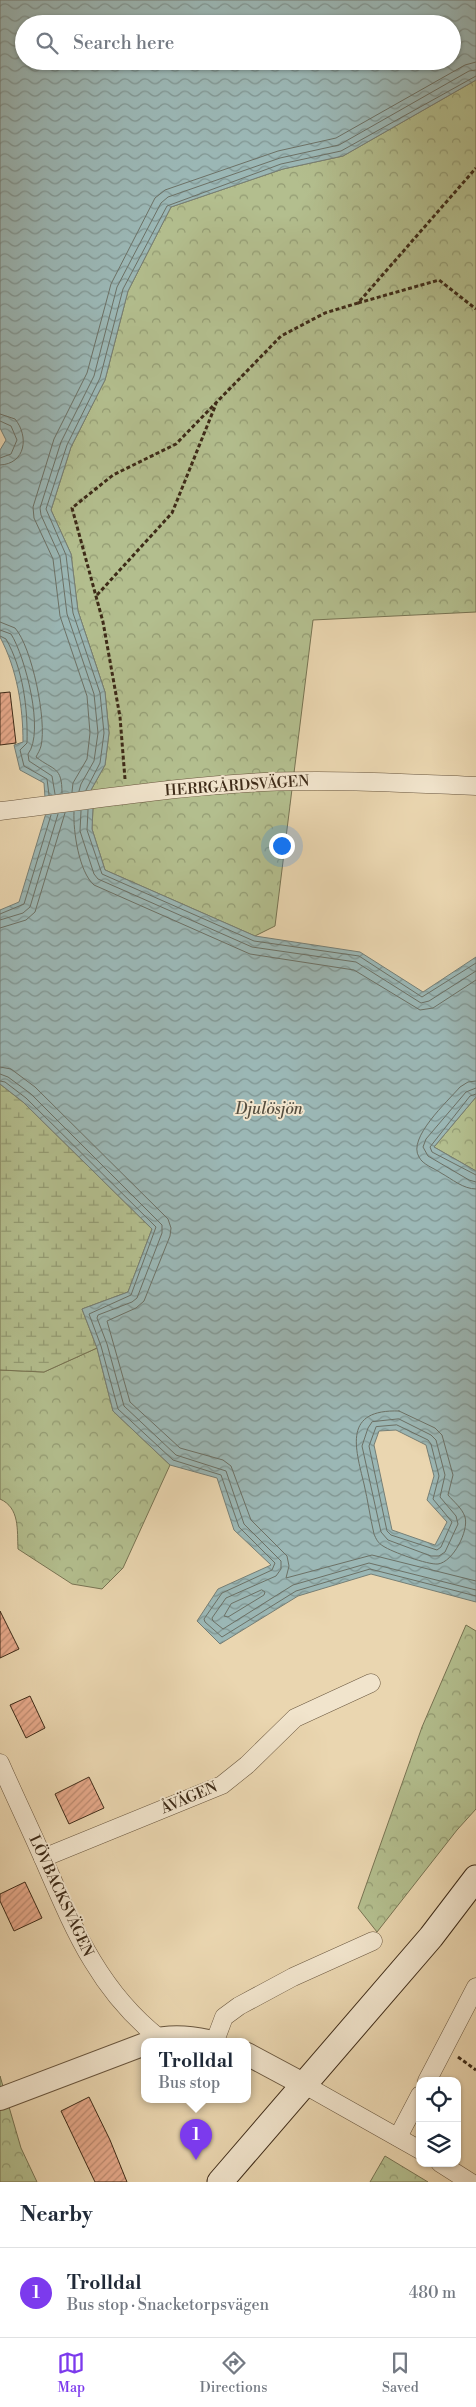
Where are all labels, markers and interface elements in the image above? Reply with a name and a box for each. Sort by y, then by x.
search box [15,15,461,70]
icon: search [33,29,61,57]
text: Search here [73,31,174,55]
street label: HERRGÅRDSVÄGEN [164,770,310,801]
your location [269,833,295,859]
water label: Djulösjön [234,1099,304,1119]
street label: ÅVÄGEN [156,1777,220,1819]
street label: LÖVBACKSVÄGEN [24,1832,98,1960]
popup [141,2038,251,2103]
text: Trolldal [159,2049,233,2073]
text: Bus stop [159,2073,220,2093]
map controls [416,2077,461,2167]
button: locate [416,2077,461,2122]
pin: 1 [180,2119,212,2160]
button: layers [416,2122,461,2167]
text: Nearby [20,2202,93,2228]
text: Trolldal [67,2271,142,2295]
text: 1 [32,2283,40,2303]
text: 480 m [409,2283,456,2303]
text: Bus stop · Snacketorpsvägen [67,2295,269,2315]
tab: Map [57,2349,85,2397]
tab: Directions [200,2349,267,2397]
tab: Saved [382,2349,419,2397]

